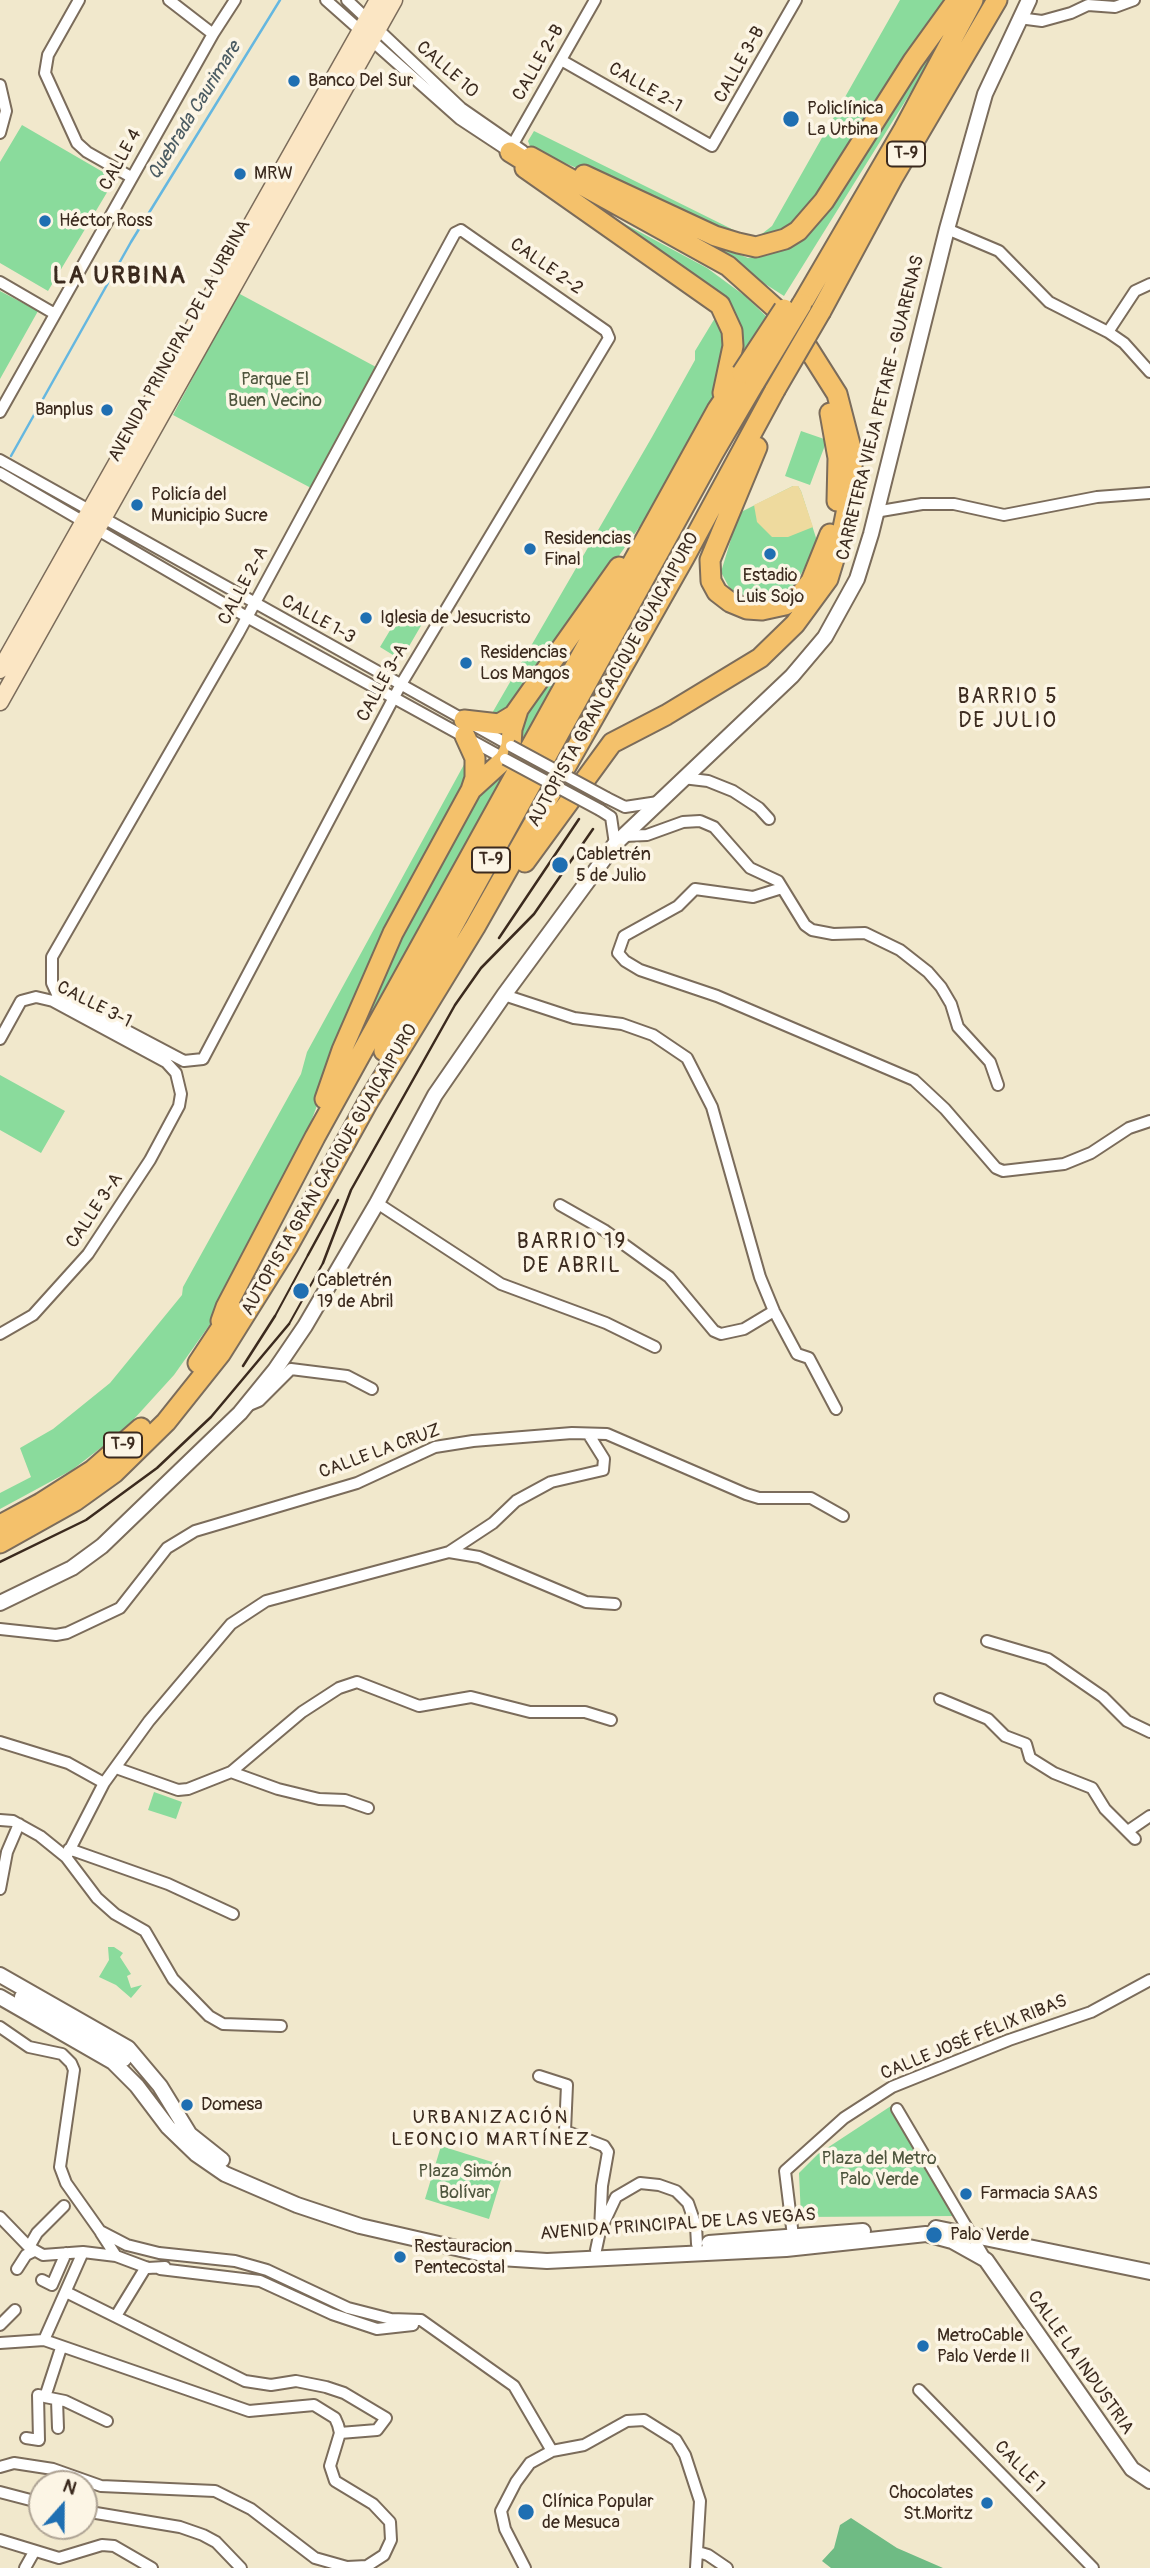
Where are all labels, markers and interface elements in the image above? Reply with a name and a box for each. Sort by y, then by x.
street label: CALLE 2-B [509,21,569,105]
street label: CALLE 3-B [710,23,770,107]
street label: CALLE 10 [411,37,483,103]
water label: Quebrada Caurimare [143,38,247,184]
street label: CALLE 2-1 [604,58,686,118]
place label: Banco Del Sur [308,70,413,92]
marker: Banco Del Sur [286,73,302,89]
place label: Policlínica La Urbina [807,98,883,140]
marker: Policlínica La Urbina [781,109,801,129]
street label: CALLE 4 [95,126,147,194]
road number: T-9 [887,142,925,166]
place label: MRW [254,163,293,185]
marker: MRW [232,166,248,182]
place label: Héctor Ross [59,210,153,232]
marker: Héctor Ross [37,213,53,229]
street label: AVENIDA PRINCIPAL DE LA URBINA [104,216,256,466]
street label: CALLE 2-2 [505,234,587,300]
street label: CARRETERA VIEJA PETARE - GUARENAS [833,253,929,563]
district label: LA URBINA [54,263,186,291]
park label: Parque El Buen Vecino [228,369,322,412]
place label: Banplus [35,399,93,421]
marker: Banplus [99,402,115,418]
place label: Policía del Municipio Sucre [151,484,268,526]
marker: Policía del Municipio Sucre [129,497,145,513]
place label: Residencias Final [544,528,631,570]
street label: AUTOPISTA GRAN CACIQUE GUAICAIPURO [524,529,704,831]
marker: Residencias Final [522,541,538,557]
street label: CALLE 2-A [214,543,274,629]
marker: Estadio Luis Sojo [762,546,778,562]
place label: Estadio Luis Sojo [736,565,804,608]
street label: CALLE 1-3 [277,591,359,649]
place label: Iglesia de Jesucristo [380,607,531,629]
marker: Iglesia de Jesucristo [358,610,374,626]
street label: CALLE 3-A [353,640,413,726]
place label: Residencias Los Mangos [480,642,570,684]
marker: Residencias Los Mangos [458,655,474,671]
district label: BARRIO 5 DE JULIO [958,685,1058,735]
place label: Cabletrén 5 de Julio [576,844,651,886]
road number: T-9 [472,848,510,873]
marker: Cabletrén 5 de Julio [550,855,570,875]
street label: CALLE 3-1 [53,977,135,1033]
street label: AUTOPISTA GRAN CACIQUE GUAICAIPURO [237,1020,423,1320]
street label: CALLE 3-A [62,1169,128,1253]
district label: BARRIO 19 DE ABRIL [518,1230,626,1280]
place label: Cabletrén 19 de Abril [317,1270,393,1312]
marker: Cabletrén 19 de Abril [291,1281,311,1301]
street label: CALLE LA CRUZ [316,1420,444,1484]
road number: T-9 [104,1432,142,1457]
street label: CALLE JOSÉ FÉLIX RIBAS [878,1991,1070,2085]
place label: Domesa [201,2094,263,2116]
marker: Domesa [179,2097,195,2113]
district label: URBANIZACIÓN LEONCIO MARTÍNEZ [393,2107,589,2151]
park label: Plaza del Metro Palo Verde [821,2148,937,2190]
park label: Plaza Simón Bolívar [418,2161,512,2204]
place label: Farmacia SAAS [980,2183,1098,2205]
marker: Farmacia SAAS [958,2186,974,2202]
street label: AVENIDA PRINCIPAL DE LAS VEGAS [539,2205,817,2245]
place label: Palo Verde [950,2224,1029,2246]
marker: Palo Verde [924,2225,944,2245]
place label: Restauracion Pentecostal [414,2236,512,2278]
marker: Restauracion Pentecostal [392,2249,408,2265]
street label: CALLE LA INDUSTRIA [1022,2287,1138,2439]
place label: MetroCable Palo Verde II [937,2325,1030,2368]
marker: MetroCable Palo Verde II [915,2338,931,2354]
street label: CALLE 1 [989,2437,1049,2497]
north arrow [28,2470,98,2540]
text: N [59,2474,80,2501]
place label: Chocolates St.Moritz [889,2482,973,2524]
place label: Clínica Popular de Mesuca [542,2491,654,2534]
marker: Chocolates St.Moritz [979,2495,995,2511]
marker: Clínica Popular de Mesuca [516,2502,536,2522]

